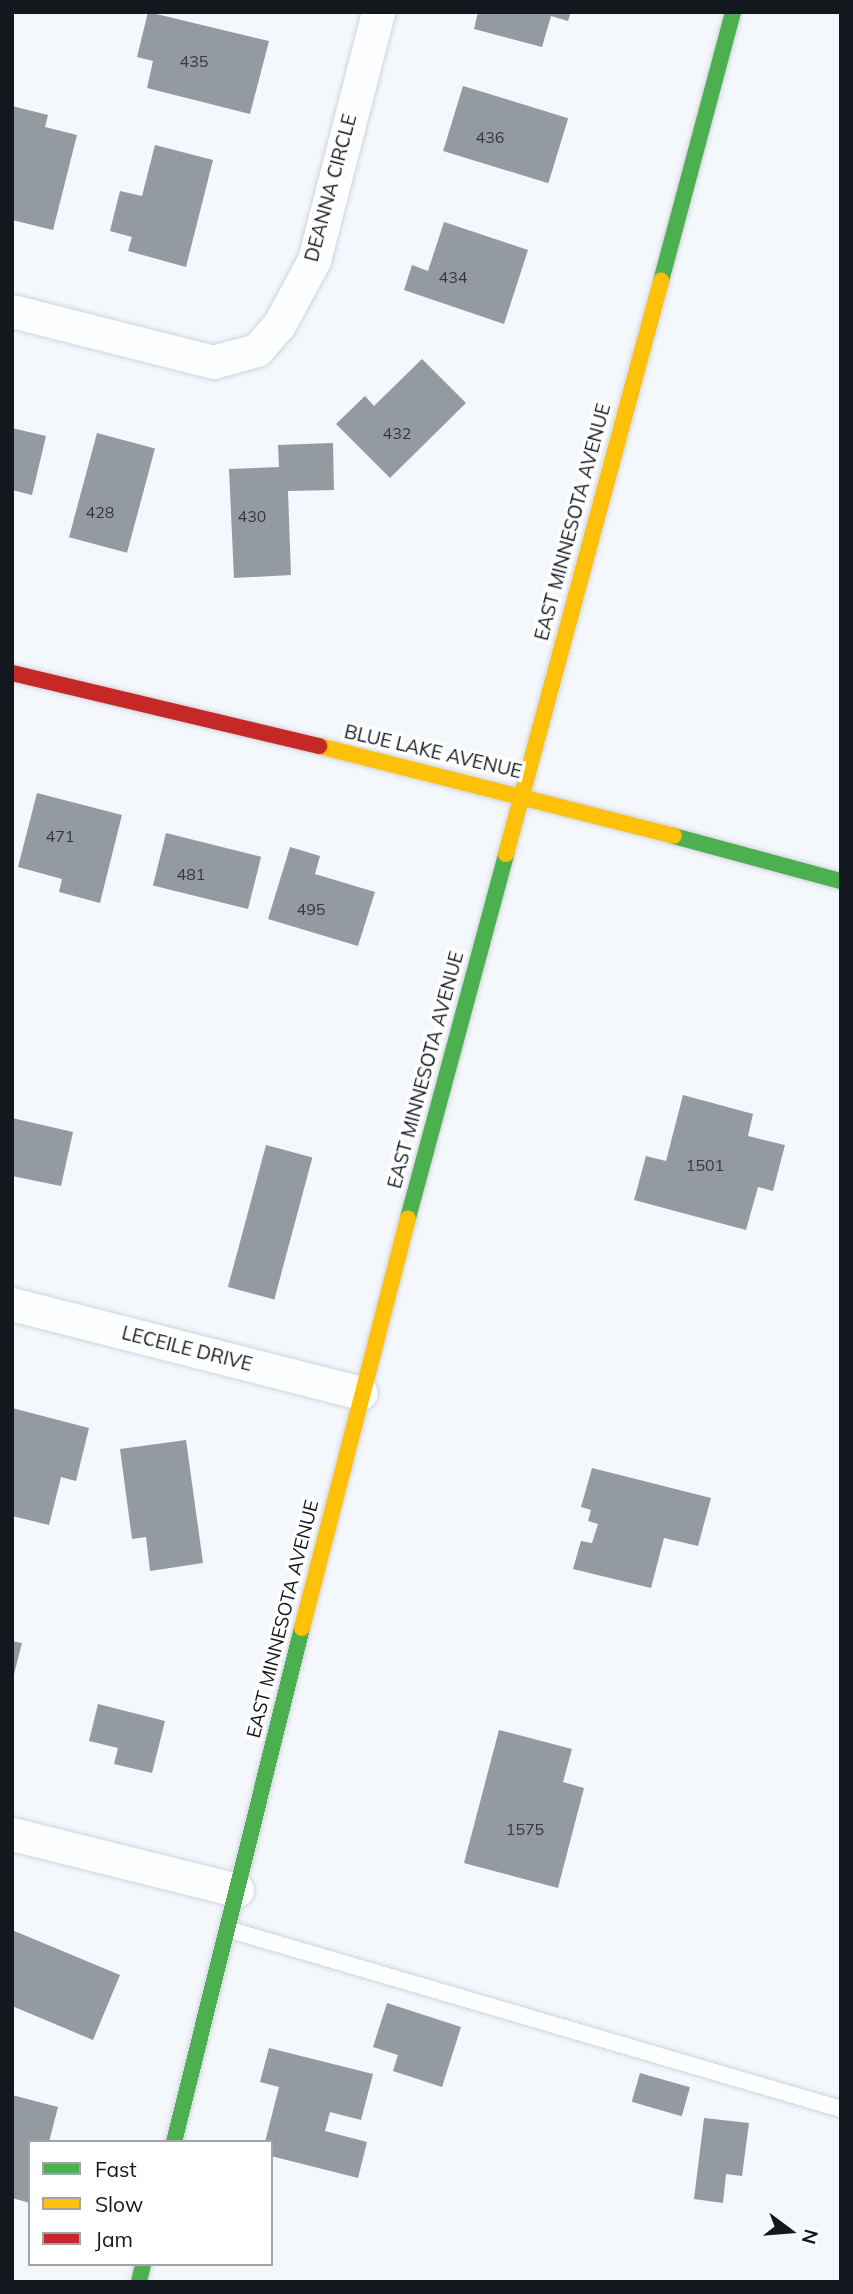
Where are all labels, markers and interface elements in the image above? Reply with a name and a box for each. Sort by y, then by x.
house number: 435 [180,51,208,71]
street label: DEANNA CIRCLE [300,112,362,264]
house number: 436 [476,127,504,147]
house number: 434 [439,267,467,287]
street label: EAST MINNESOTA AVENUE [530,401,616,643]
house number: 432 [383,423,411,443]
house number: 428 [86,502,114,522]
house number: 430 [238,506,266,526]
street label: BLUE LAKE AVENUE [342,720,524,784]
house number: 471 [46,826,74,846]
house number: 481 [177,864,205,884]
house number: 495 [297,899,325,919]
street label: EAST MINNESOTA AVENUE [383,949,469,1191]
house number: 1501 [686,1155,724,1175]
street label: LECEILE DRIVE [119,1322,255,1376]
street label: EAST MINNESOTA AVENUE [242,1498,324,1740]
house number: 1575 [506,1819,544,1839]
legend [28,2140,273,2266]
text: Fast [95,2156,137,2182]
text: Slow [95,2191,143,2217]
north arrow [755,2196,825,2266]
text: Jam [95,2226,133,2252]
text: N [797,2227,824,2247]

